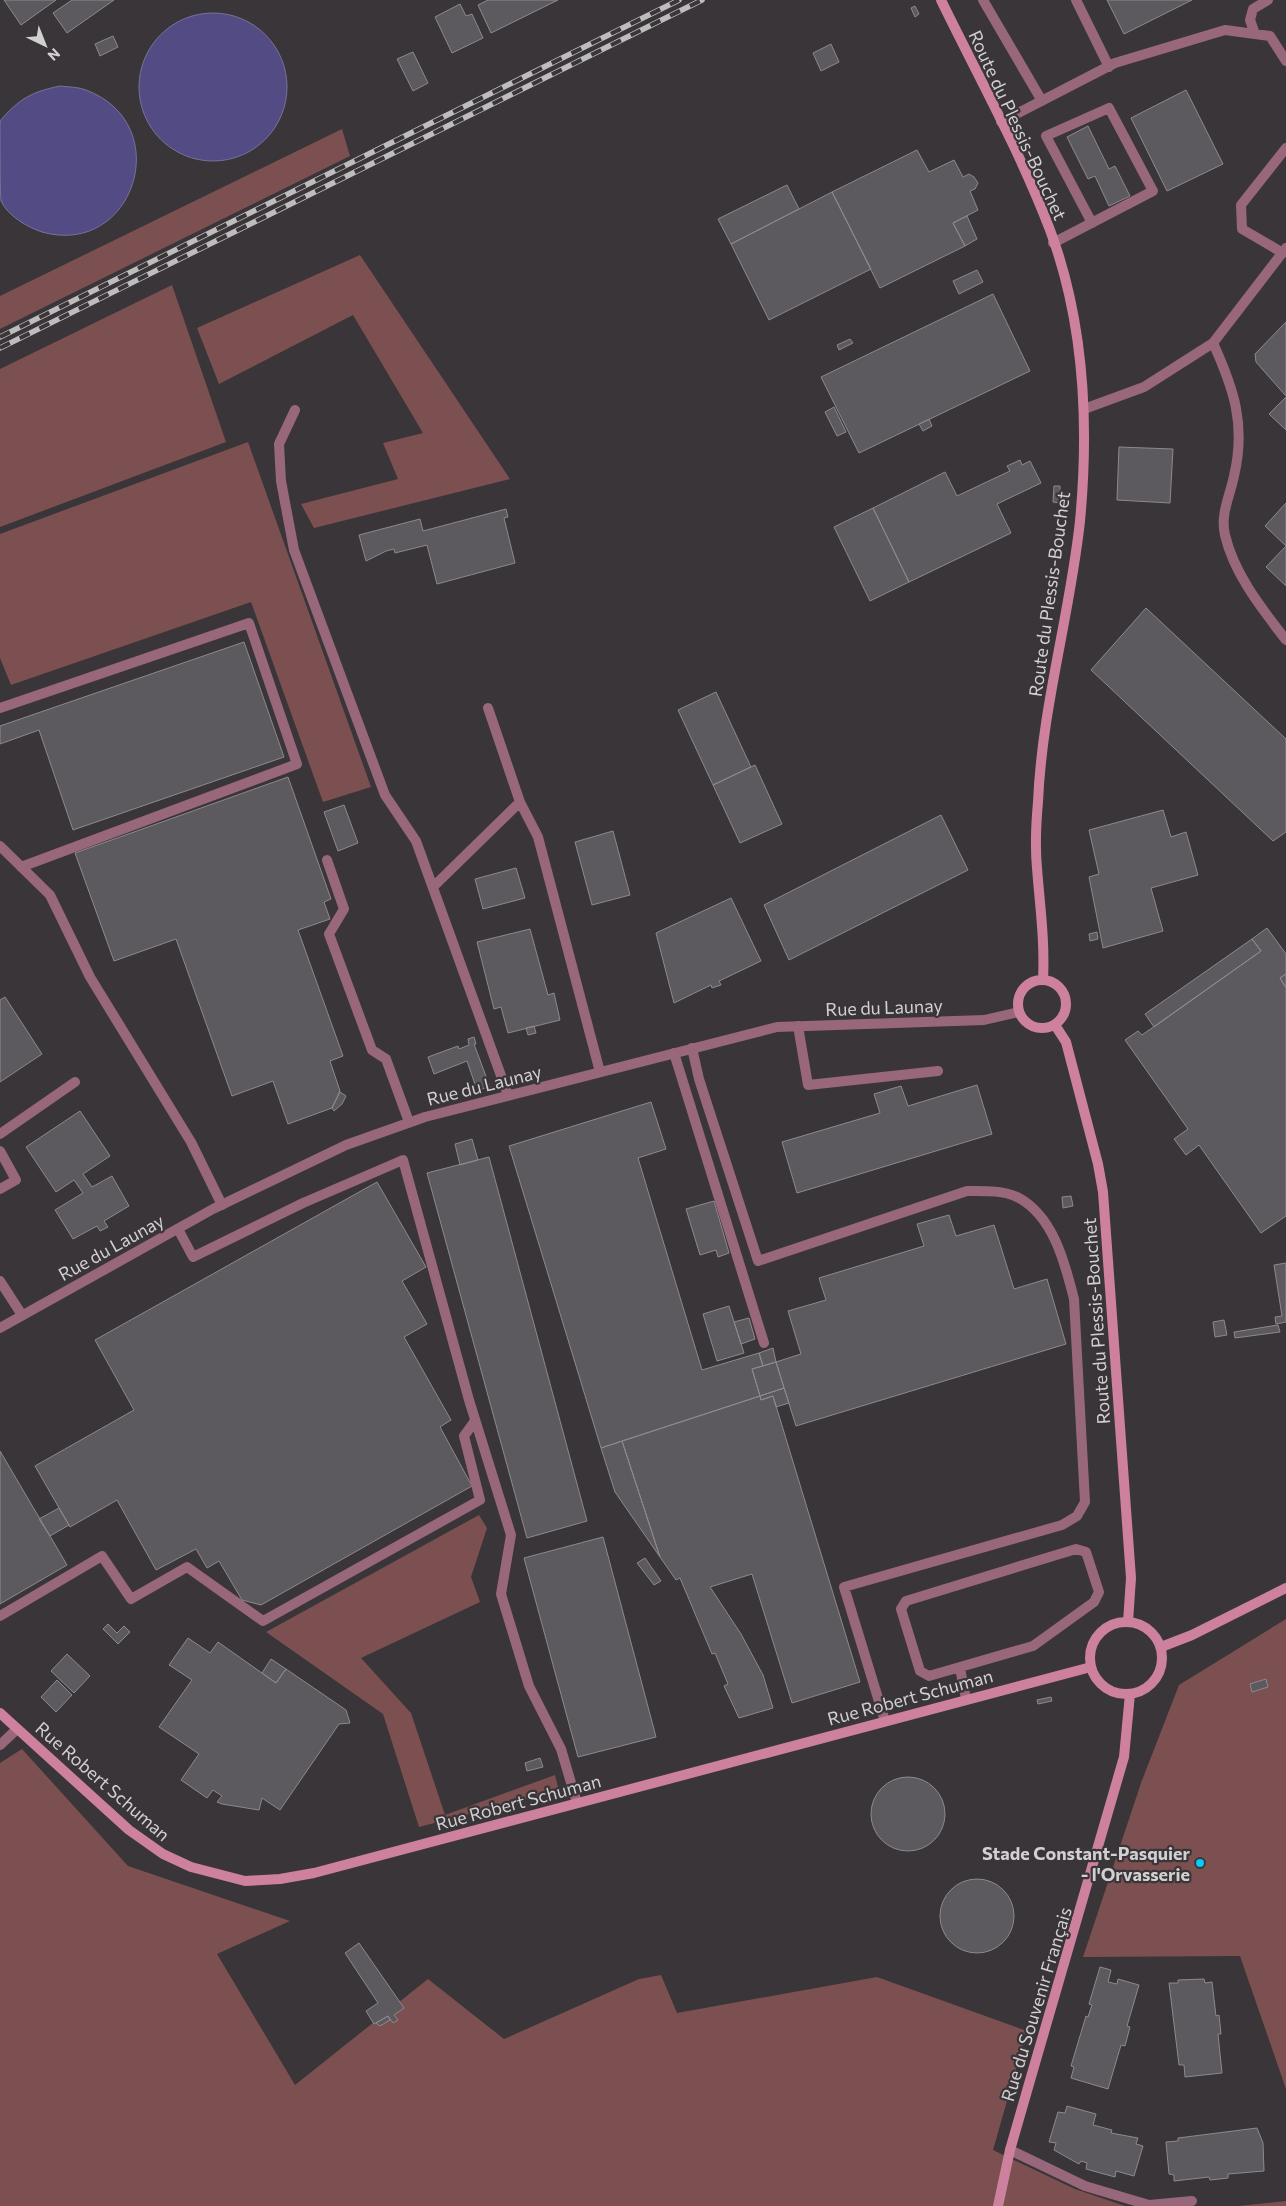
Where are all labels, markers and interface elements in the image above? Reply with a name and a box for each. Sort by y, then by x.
north arrow [20,20,70,70]
street label: Route du Plessis-Bouchet [964,27,1072,223]
text: N [45,45,64,65]
street label: Route du Plessis-Bouchet [1024,490,1074,698]
street label: Rue du Launay [825,994,943,1020]
street label: Rue du Launay [424,1060,544,1110]
street label: Rue du Launay [54,1209,168,1285]
street label: Route du Plessis-Bouchet [1078,1217,1114,1425]
street label: Rue Robert Schuman [825,1664,995,1730]
street label: Rue Robert Schuman [31,1717,175,1845]
street label: Rue Robert Schuman [433,1769,603,1835]
place label: Stade Constant-Pasquier - l'Orvasserie [982,1842,1191,1885]
marker: Stade Constant-Pasquier - l'Orvasserie [1194,1857,1206,1869]
street label: Rue du Souvenir Français [996,1904,1076,2104]

